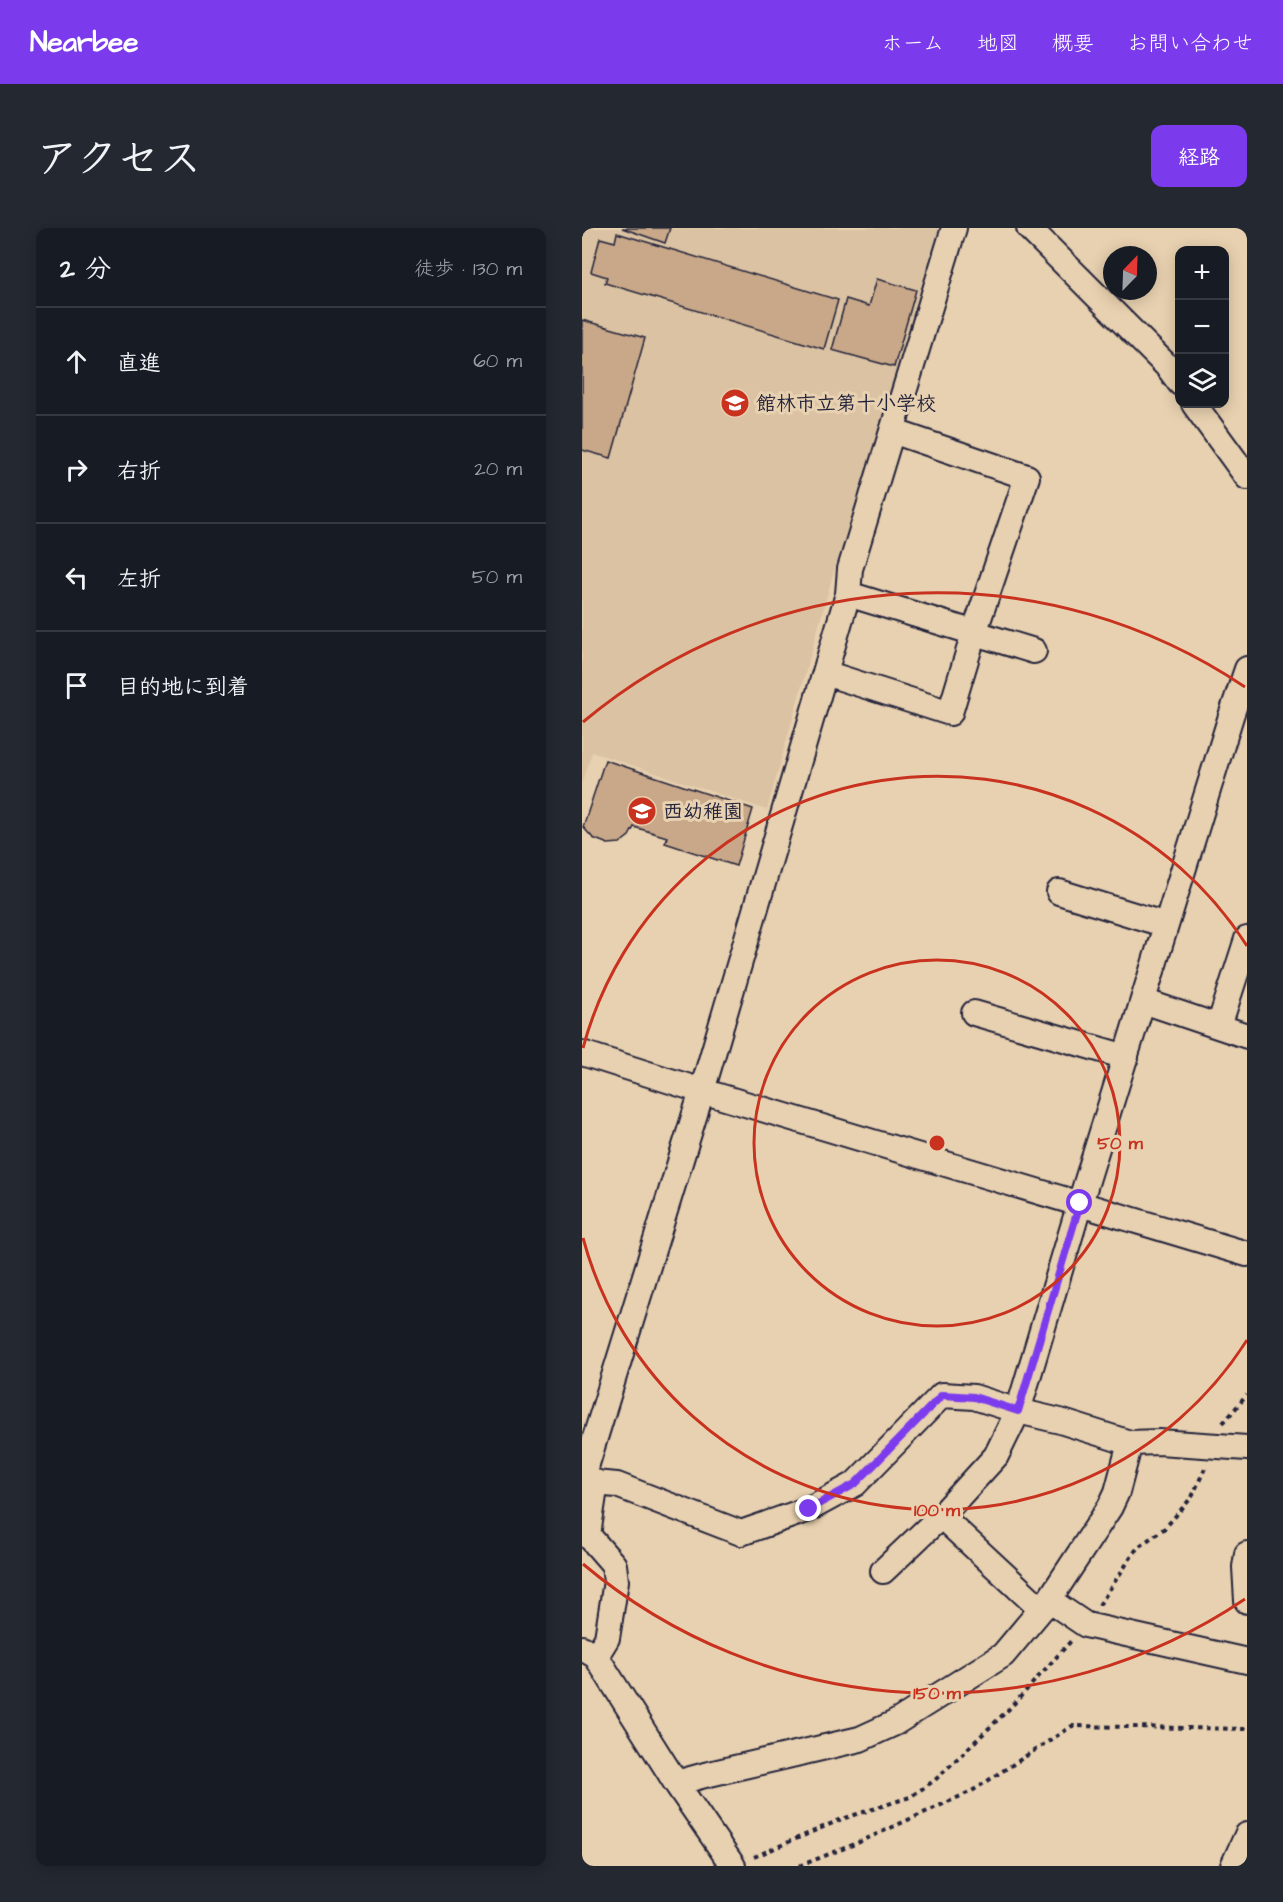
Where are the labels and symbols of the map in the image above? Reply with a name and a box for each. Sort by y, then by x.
north arrow [1103,246,1157,300]
school or university icon: 館林市立第十小学校 [719,387,751,419]
place label: 館林市立第十小学校 [756,390,936,418]
school or university icon: 西幼稚園 [626,795,658,827]
place label: 西幼稚園 [663,798,743,826]
text: 50 m [1097,1131,1144,1156]
centre of rings [927,1133,947,1153]
route start [1066,1189,1092,1215]
route end [795,1495,821,1521]
text: 100 m [914,1498,961,1523]
text: 150 m [913,1681,962,1706]

